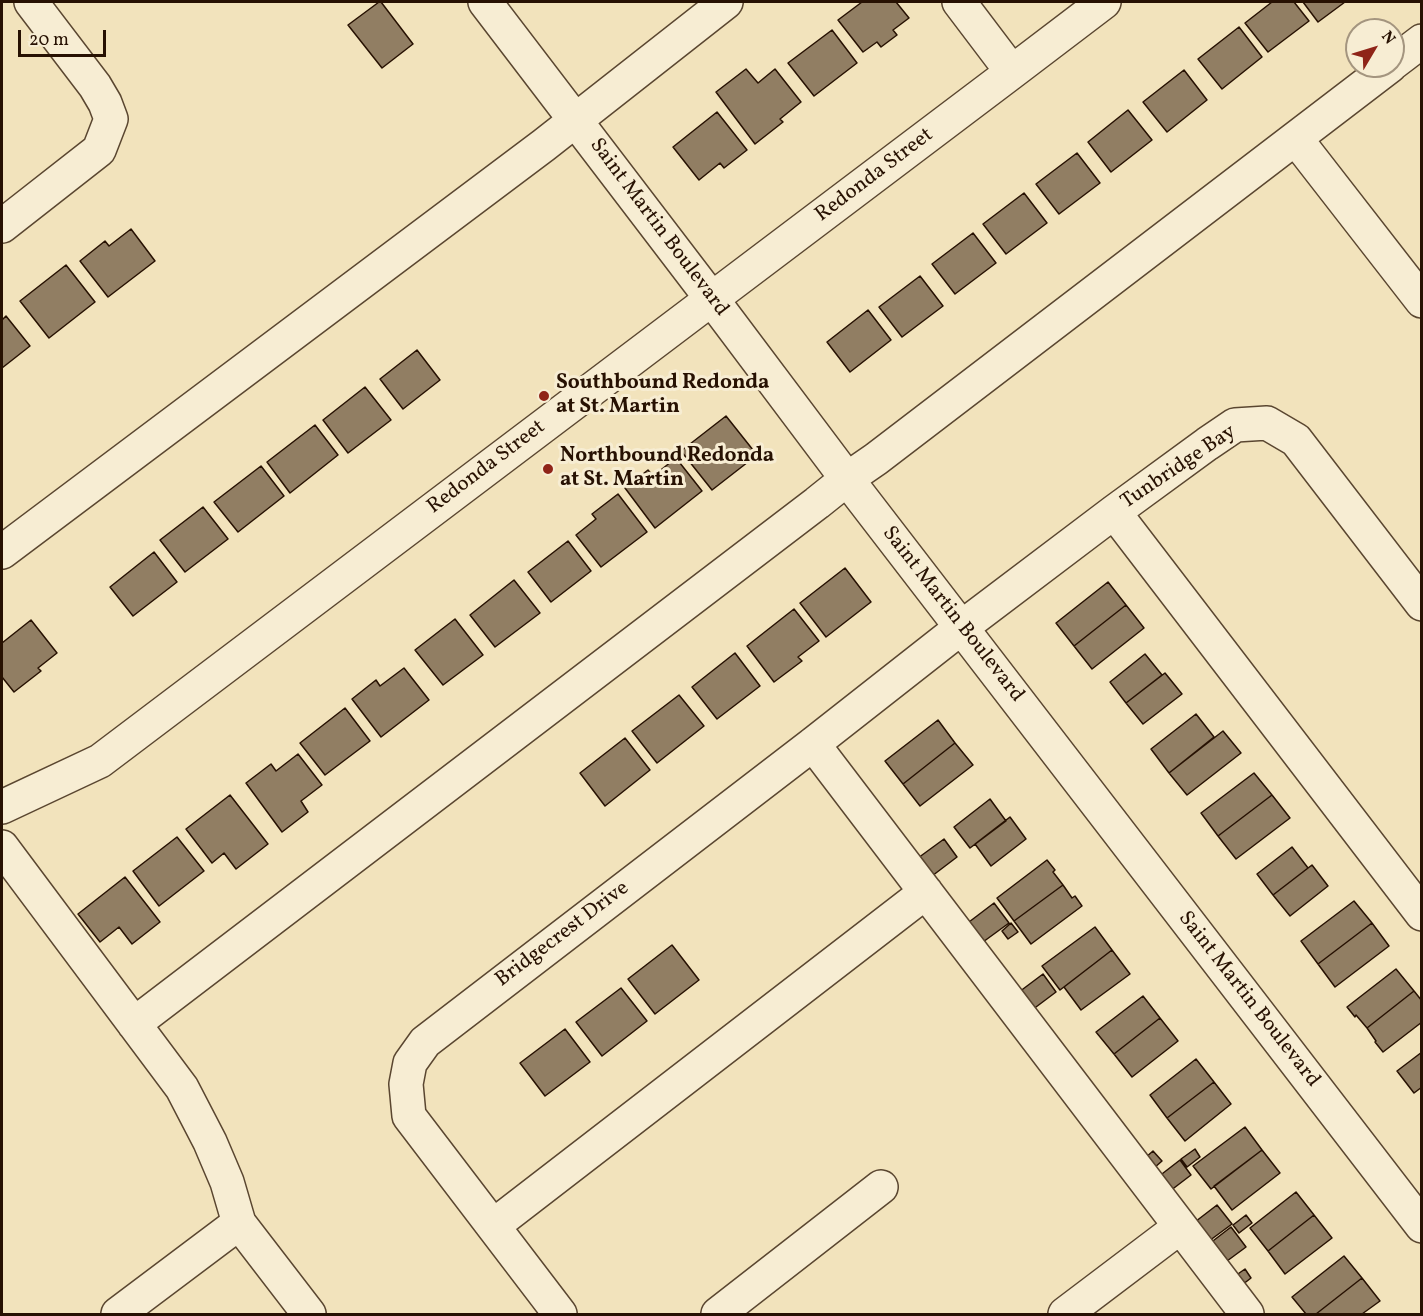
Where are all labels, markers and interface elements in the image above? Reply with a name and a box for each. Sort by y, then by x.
scale bar [21,18,110,56]
north arrow [1345,18,1405,78]
text: N [1375,27,1400,50]
text: 20 m [29,28,69,53]
street label: Redonda Street [811,124,939,228]
street label: Saint Martin Boulevard [583,134,733,322]
place label: Southbound Redonda at St. Martin [556,371,770,421]
marker: Southbound Redonda at St. Martin [537,389,551,403]
street label: Redonda Street [423,416,551,520]
street label: Tunbridge Bay [1117,420,1241,516]
place label: Northbound Redonda at St. Martin [560,444,774,494]
marker: Northbound Redonda at St. Martin [541,462,555,476]
street label: Saint Martin Boulevard [876,522,1028,708]
street label: Bridgecrest Drive [491,877,635,993]
street label: Saint Martin Boulevard [1172,907,1324,1093]

